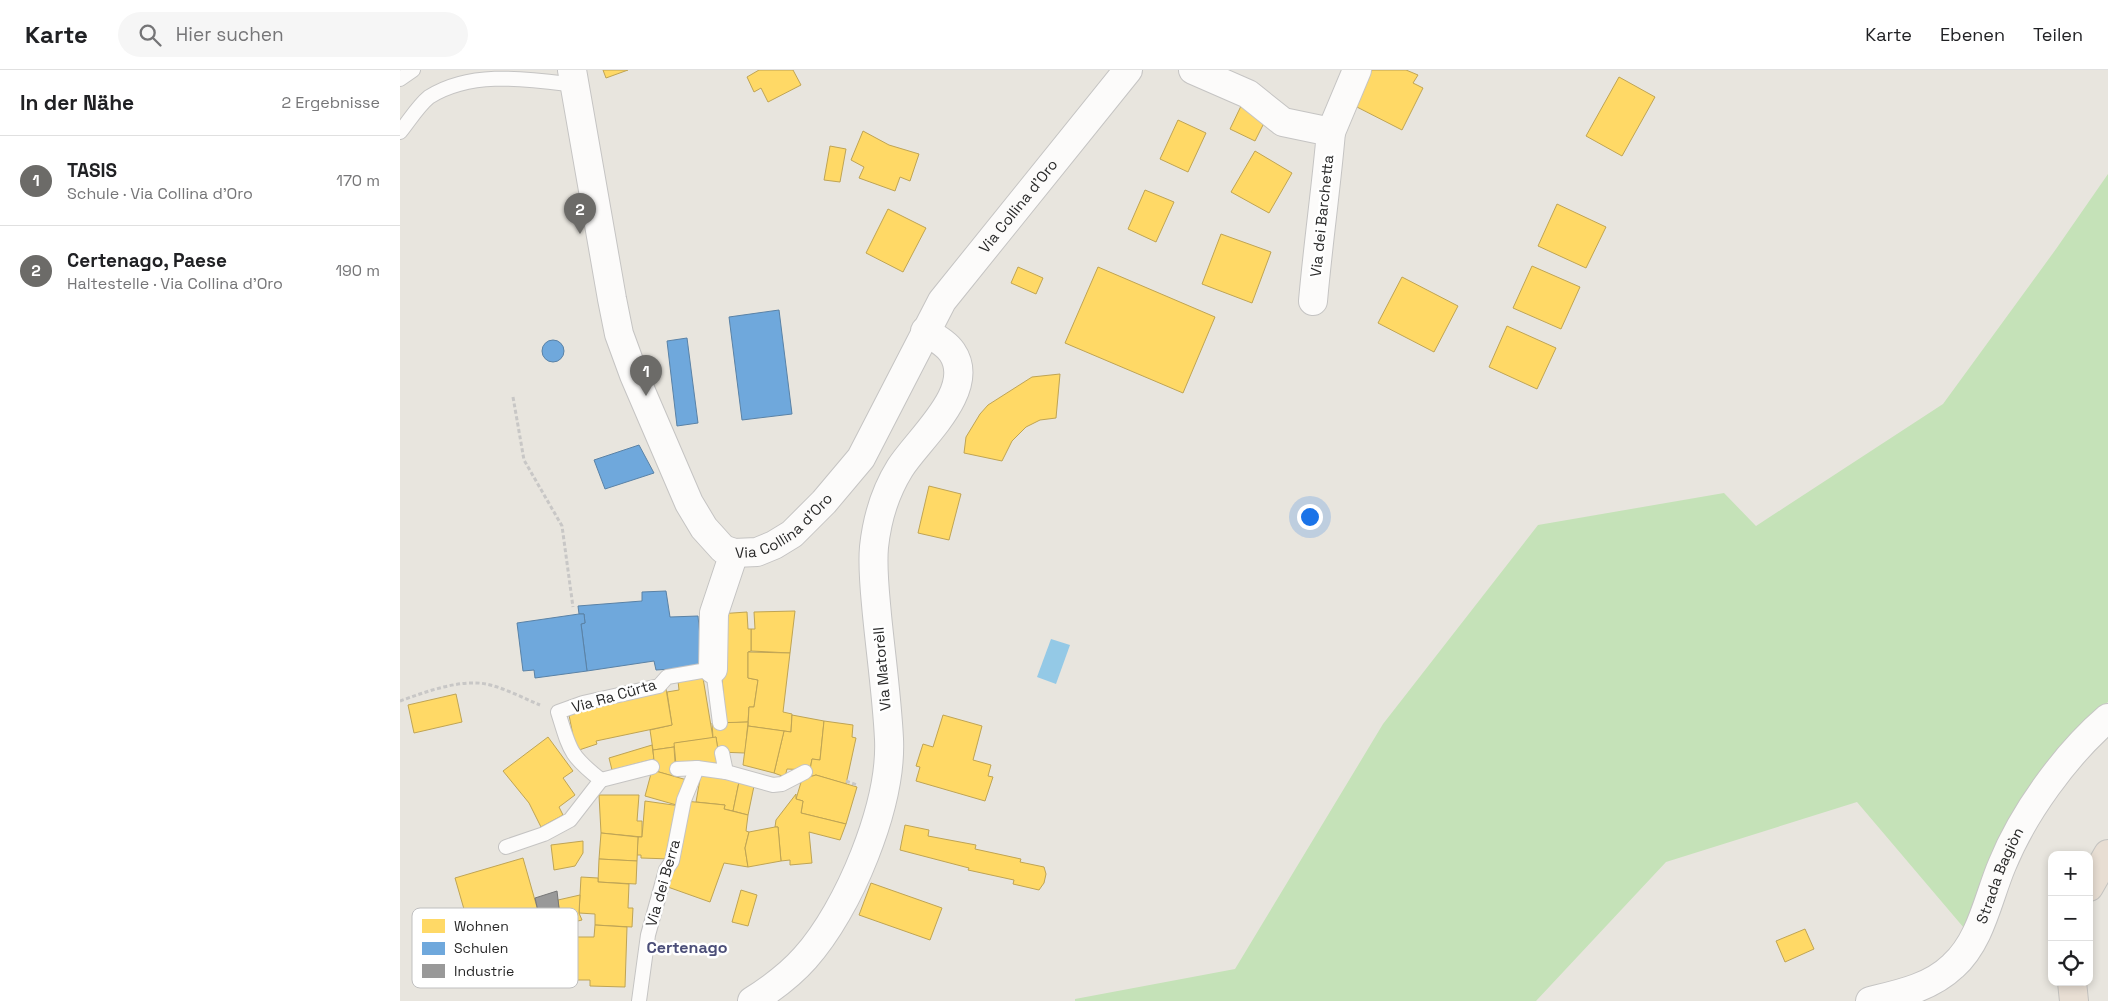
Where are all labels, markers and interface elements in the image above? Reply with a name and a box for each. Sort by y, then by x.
search box [118,12,468,57]
text: Karte [25,19,88,50]
icon: search [136,21,164,49]
text: Hier suchen [176,22,284,47]
text: Karte [1865,23,1912,46]
text: Ebenen [1940,23,2005,46]
text: Teilen [2033,23,2083,46]
text: In der Nähe [20,89,134,116]
text: 2 Ergebnisse [281,92,380,113]
street label: Via dei Barchetta [1306,154,1337,278]
street label: Via Collina d'Oro [974,155,1062,257]
text: TASIS [67,158,117,183]
text: 1 [32,170,40,191]
text: 170 m [336,170,380,191]
text: Schule · Via Collina d'Oro [67,183,253,204]
pin: 2 [564,193,596,234]
text: Certenago, Paese [67,248,227,273]
text: 2 [31,260,41,281]
text: 190 m [335,260,380,281]
text: Haltestelle · Via Collina d'Oro [67,273,283,294]
pin: 1 [630,355,662,396]
street label: Via Collina d'Oro [735,489,836,562]
your location [1297,504,1323,530]
street label: Via Matorèll [868,626,895,712]
street label: Via Ra Cürta [569,674,659,717]
street label: Strada Bagiòn [1972,824,2027,926]
street label: Via dei Berra [641,837,684,929]
map controls [2048,851,2093,986]
button: + [2048,851,2093,896]
button: − [2048,896,2093,941]
legend [412,908,578,988]
text: Wohnen [454,917,509,935]
district label: Certenago [646,937,728,958]
text: Schulen [454,939,508,957]
button: locate [2048,941,2093,986]
text: Industrie [454,962,514,980]

